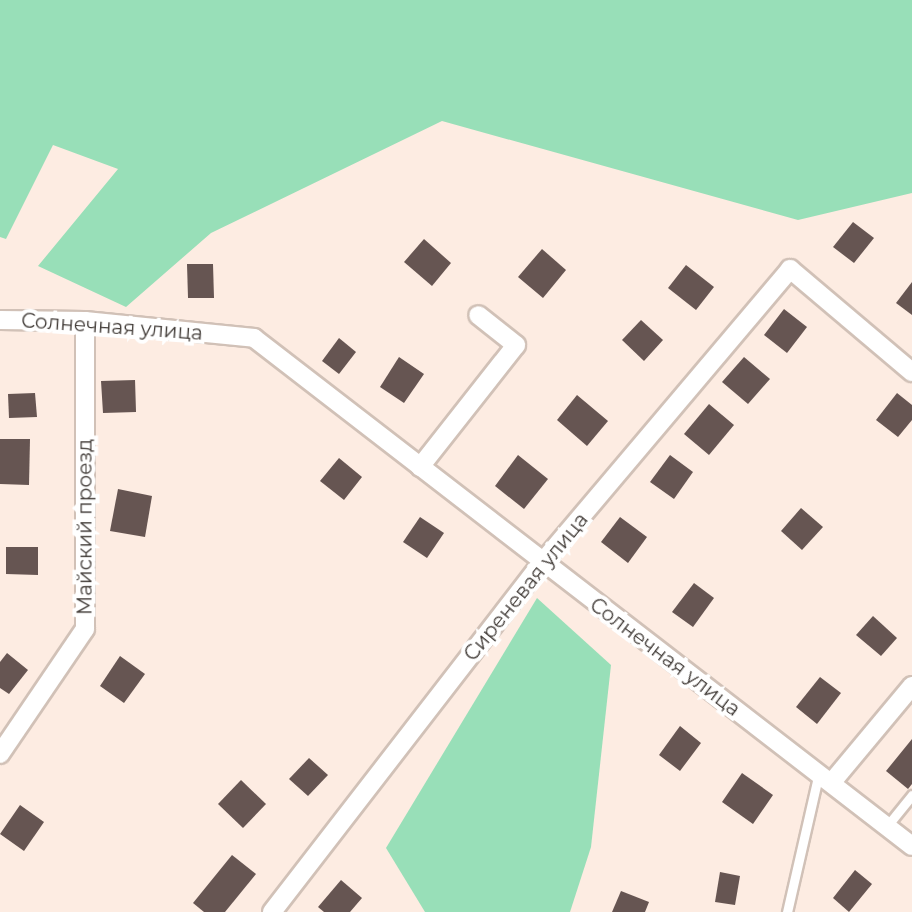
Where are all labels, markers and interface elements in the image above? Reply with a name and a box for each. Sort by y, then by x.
street label: Солнечная улица [20,309,204,345]
street label: Майский проезд [73,439,97,615]
street label: Сиреневая улица [459,508,593,666]
street label: Солнечная улица [585,593,745,721]

